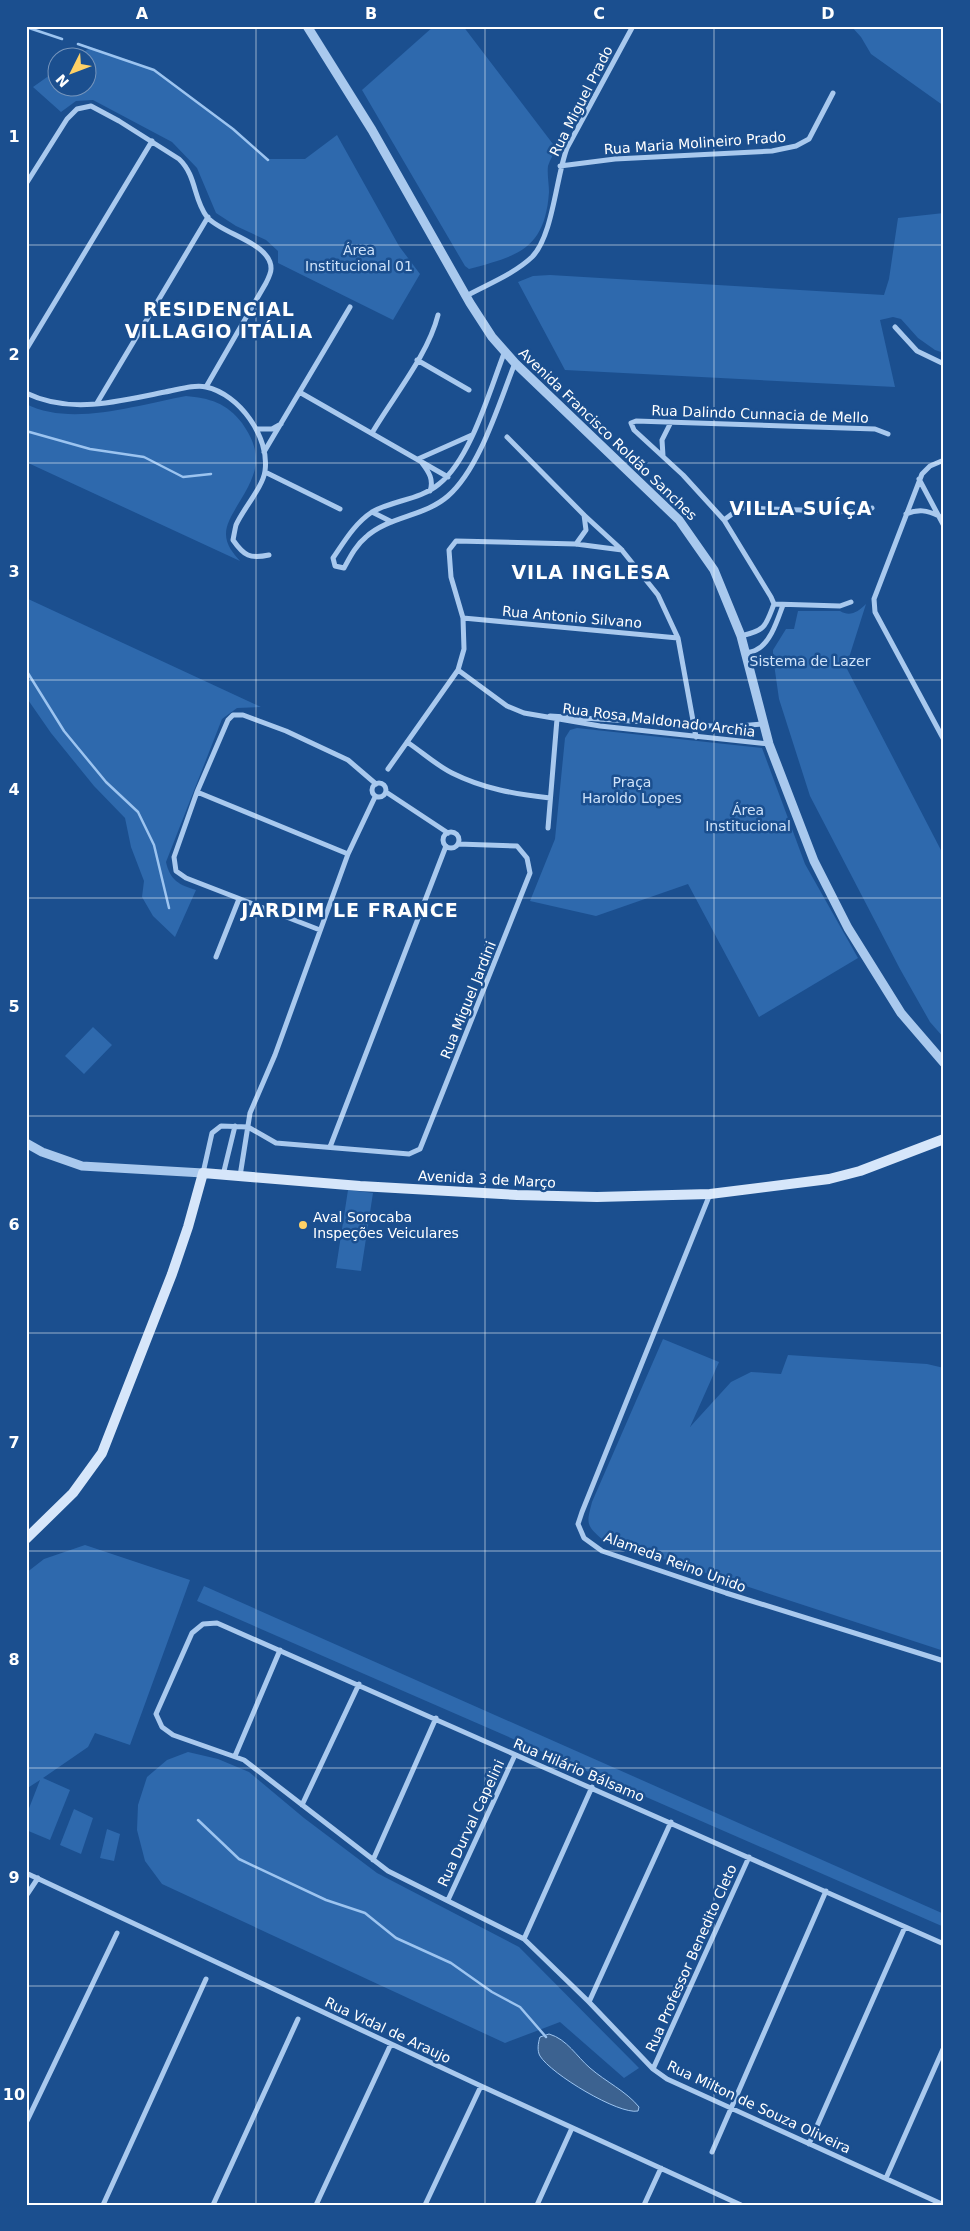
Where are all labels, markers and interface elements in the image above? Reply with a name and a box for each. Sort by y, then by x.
text: A [136,4,149,23]
text: B [365,4,377,23]
text: C [593,4,605,23]
text: D [821,4,835,23]
street label: Rua Miguel Prado [546,43,616,159]
north arrow [48,48,98,98]
text: N [52,71,72,90]
text: 1 [8,127,20,146]
street label: Rua Maria Molineiro Prado [603,129,787,157]
park label: Área Institucional 01 [305,242,413,274]
district label: RESIDENCIAL VILLAGIO ITÁLIA [125,298,313,342]
text: 2 [8,345,20,364]
street label: Avenida Francisco Roldão Sanches [516,345,700,523]
street label: Rua Dalindo Cunnacia de Mello [651,402,869,426]
district label: VILLA SUÍÇA [729,497,873,519]
district label: VILA INGLESA [511,561,671,583]
text: 3 [8,562,20,581]
street label: Rua Antonio Silvano [501,603,643,631]
park label: Sistema de Lazer [750,653,871,669]
street label: Rua Rosa Maldonado Archia [562,700,756,740]
park label: Praça Haroldo Lopes [582,774,682,806]
text: 4 [8,780,20,799]
park label: Área Institucional [705,802,791,834]
district label: JARDIM LE FRANCE [239,899,459,921]
street label: Rua Miguel Jardini [437,939,499,1061]
text: 5 [8,997,20,1016]
street label: Avenida 3 de Março [418,1167,556,1191]
place label: Aval Sorocaba Inspeções Veiculares [313,1209,459,1241]
text: 6 [8,1215,20,1234]
marker: Aval Sorocaba Inspeções Veiculares [297,1219,309,1231]
text: 7 [8,1433,20,1452]
street label: Alameda Reino Unido [602,1529,748,1595]
text: 8 [8,1650,20,1669]
street label: Rua Hilário Bálsamo [511,1735,647,1805]
street label: Rua Durval Capelini [435,1757,507,1889]
street label: Rua Professor Benedito Cleto [642,1862,740,2054]
text: 9 [8,1868,20,1887]
street label: Rua Vidal de Araujo [322,1994,454,2066]
street label: Rua Milton de Souza Oliveira [665,2057,853,2157]
text: 10 [3,2085,25,2104]

